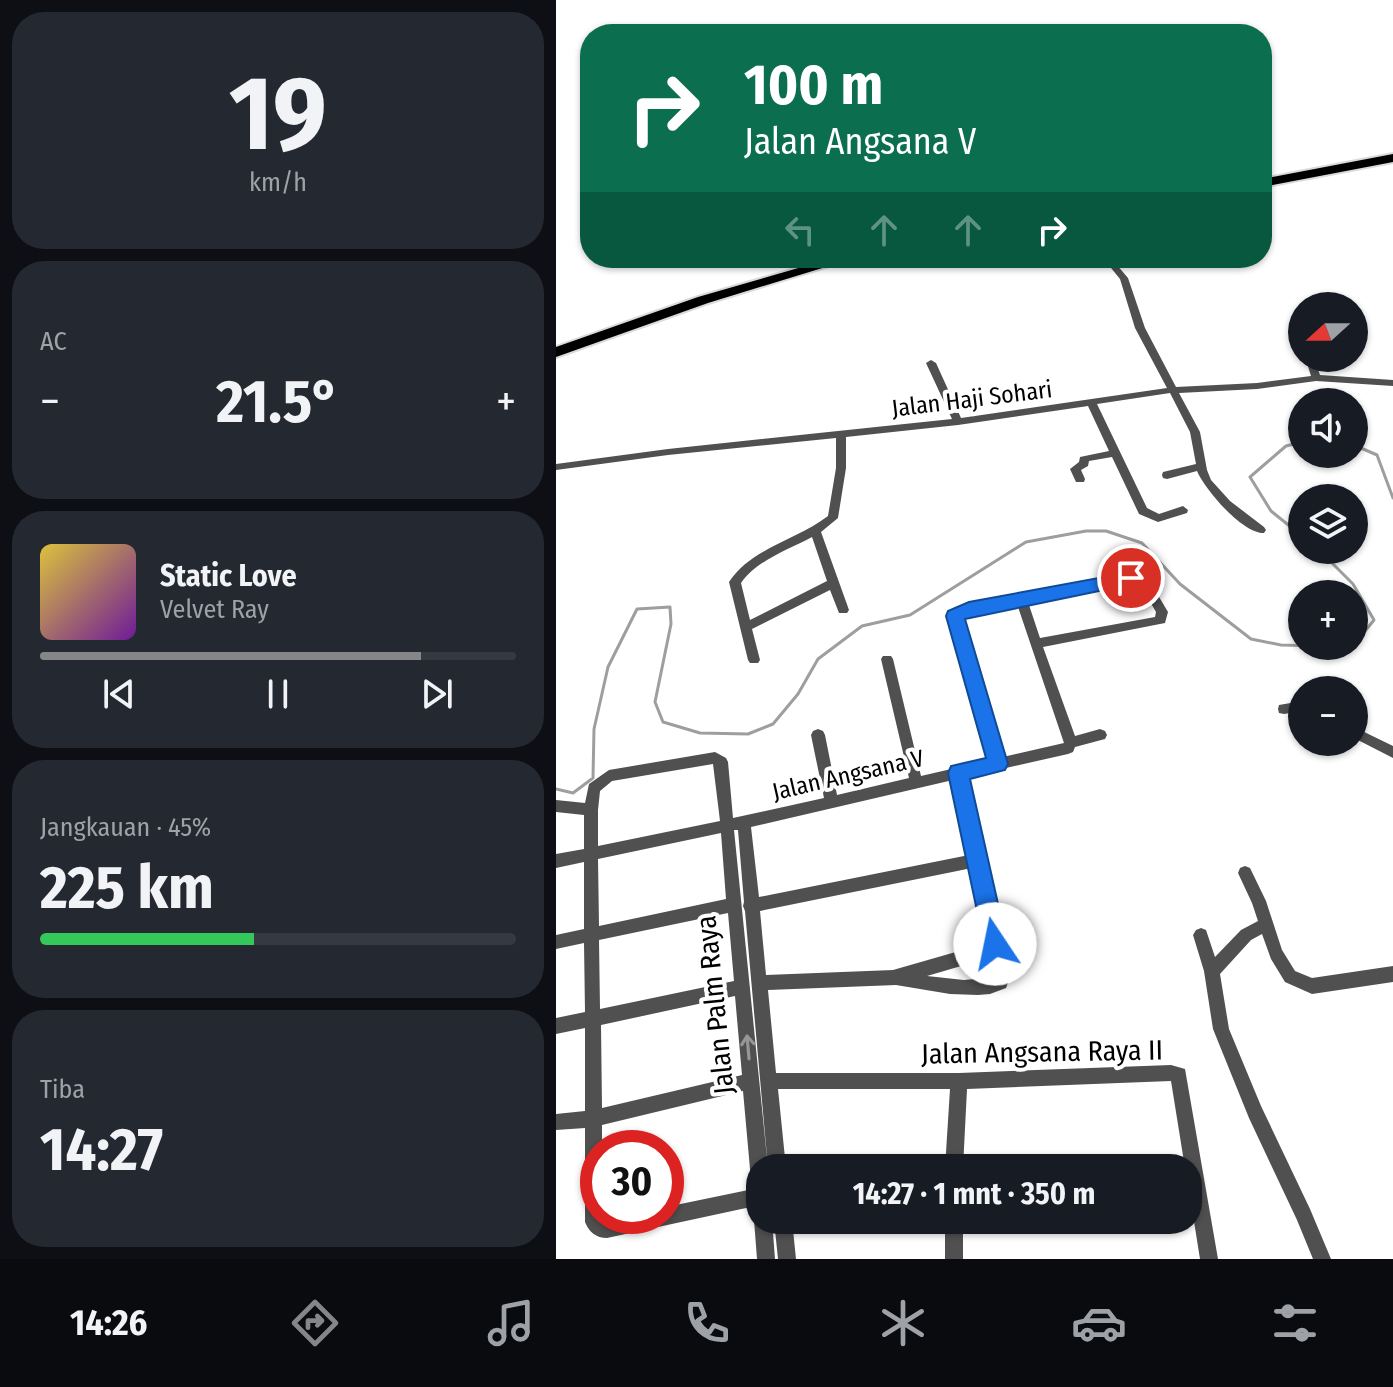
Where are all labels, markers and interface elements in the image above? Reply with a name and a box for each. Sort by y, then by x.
text: 19 [229,52,327,177]
text: 100 m [744,52,883,119]
icon: right [612,56,716,160]
text: Jalan Angsana V [744,120,976,164]
text: km/h [249,167,307,198]
icon: left [778,208,822,252]
icon: ahead [862,208,906,252]
icon: ahead [946,208,990,252]
icon: right [1030,208,1074,252]
north arrow [1288,292,1368,372]
map controls [1288,292,1368,756]
text: AC [40,326,67,357]
text: 21.5° [216,366,340,438]
text: − [40,375,60,428]
text: + [496,375,516,428]
street label: Jalan Haji Sohari [890,375,1054,423]
button: sound [1288,388,1368,468]
button: layers [1288,484,1368,564]
pin [1097,544,1165,612]
icon: arrive [1109,556,1153,600]
text: Static Love [160,558,297,594]
button: + [1288,580,1368,660]
text: Velvet Ray [160,594,269,625]
icon: previous [97,672,141,716]
icon: pause [256,672,300,716]
icon: next [415,672,459,716]
button: − [1288,676,1368,756]
street label: Jalan Angsana V [769,744,927,806]
text: Jangkauan · 45% [40,812,211,843]
text: 225 km [40,852,214,924]
position arrow [953,902,1037,986]
street label: Jalan Palm Raya [689,914,741,1096]
street label: Jalan Angsana Raya II [921,1033,1163,1071]
one-way arrow [740,1034,755,1061]
text: Tiba [40,1074,85,1105]
text: 14:27 [40,1114,163,1186]
speed limit sign: 30 [580,1130,684,1234]
text: 14:27 · 1 mnt · 350 m [853,1176,1095,1212]
icon: directions [287,1295,343,1351]
icon: music [483,1295,539,1351]
icon: phone [679,1295,735,1351]
icon: climate [875,1295,931,1351]
icon: car [1071,1295,1127,1351]
icon: filters [1267,1295,1323,1351]
text: 14:26 [70,1301,147,1345]

